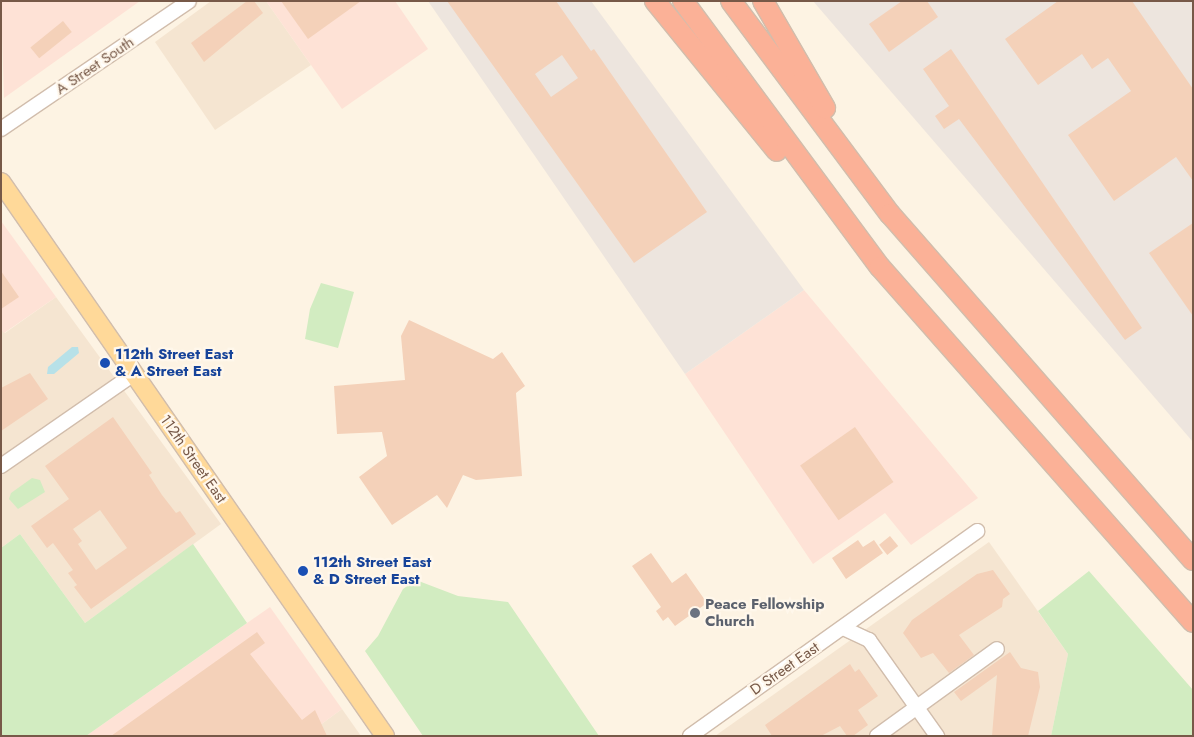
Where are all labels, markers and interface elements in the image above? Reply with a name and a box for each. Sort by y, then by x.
street label: A Street South [52,33,138,99]
place label: 112th Street East & A Street East [115,345,233,380]
marker: 112th Street East & A Street East [99,357,111,369]
street label: 112th Street East [156,411,230,507]
place label: 112th Street East & D Street East [313,553,431,588]
marker: 112th Street East & D Street East [297,565,309,577]
place label: Peace Fellowship Church [705,595,824,630]
marker: Peace Fellowship Church [689,607,701,619]
street label: D Street East [747,639,823,699]

